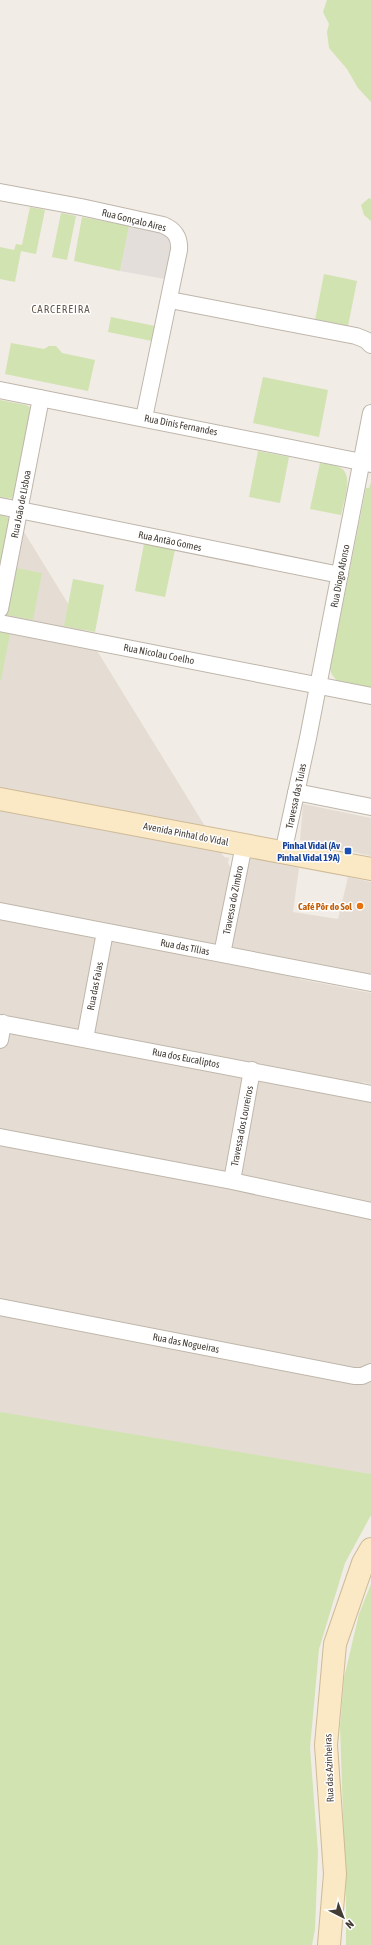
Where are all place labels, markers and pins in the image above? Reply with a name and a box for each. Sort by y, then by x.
place label: Pinhal Vidal (Av Pinhal Vidal 19A) [277,840,341,863]
marker: Pinhal Vidal (Av Pinhal Vidal 19A) [343,846,353,856]
place label: Café Pôr do Sol [298,901,352,912]
marker: Café Pôr do Sol [355,901,365,911]

